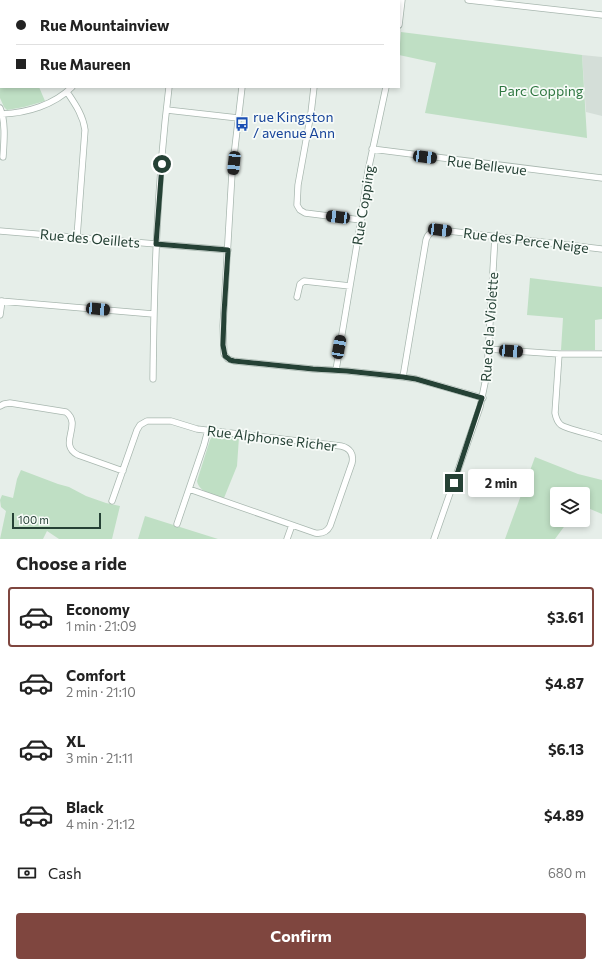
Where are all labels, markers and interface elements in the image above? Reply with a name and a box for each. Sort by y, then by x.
text: Rue Mountainview [40,16,169,34]
text: Rue Maureen [40,55,131,73]
park label: Parc Copping [499,82,584,99]
place label: rue Kingston / avenue Ann [253,108,335,141]
bus stop icon: rue Kingston / avenue Ann [234,116,250,132]
car [227,150,241,176]
car [412,150,438,164]
street label: Rue Bellevue [446,152,528,178]
route start [153,155,171,173]
street label: Rue Copping [348,163,378,246]
car [325,210,351,224]
car [427,223,453,237]
street label: Rue des Perce Neige [462,224,590,256]
street label: Rue des Oeillets [39,225,141,251]
street label: Rue de la Violette [477,272,501,382]
car [86,302,110,316]
car [331,334,347,360]
car [499,344,523,358]
street label: Rue Alphonse Richer [206,422,338,454]
callout: 2 min [468,469,534,497]
route end [445,474,463,492]
text: 2 min [485,475,517,491]
map controls [550,487,590,527]
button: layers [550,487,590,527]
scale bar [12,511,101,530]
text: 100 m [18,513,49,526]
text: Choose a ride [16,552,127,574]
icon: car [18,599,54,635]
text: Economy [66,600,130,618]
text: $3.61 [547,608,584,626]
text: 1 min · 21:09 [66,618,136,634]
icon: car [18,665,54,701]
text: Comfort [66,666,126,684]
text: $4.87 [545,674,584,692]
text: 2 min · 21:10 [66,684,136,700]
icon: car [18,731,54,767]
text: XL [66,732,85,750]
text: $6.13 [548,740,584,758]
text: 3 min · 21:11 [66,750,133,766]
icon: car [18,797,54,833]
text: Black [66,798,104,816]
text: $4.89 [544,806,584,824]
text: 4 min · 21:12 [66,816,135,832]
icon: cash [16,862,38,884]
text: Cash [48,864,82,882]
text: 680 m [548,865,586,881]
button: Confirm [16,913,586,959]

